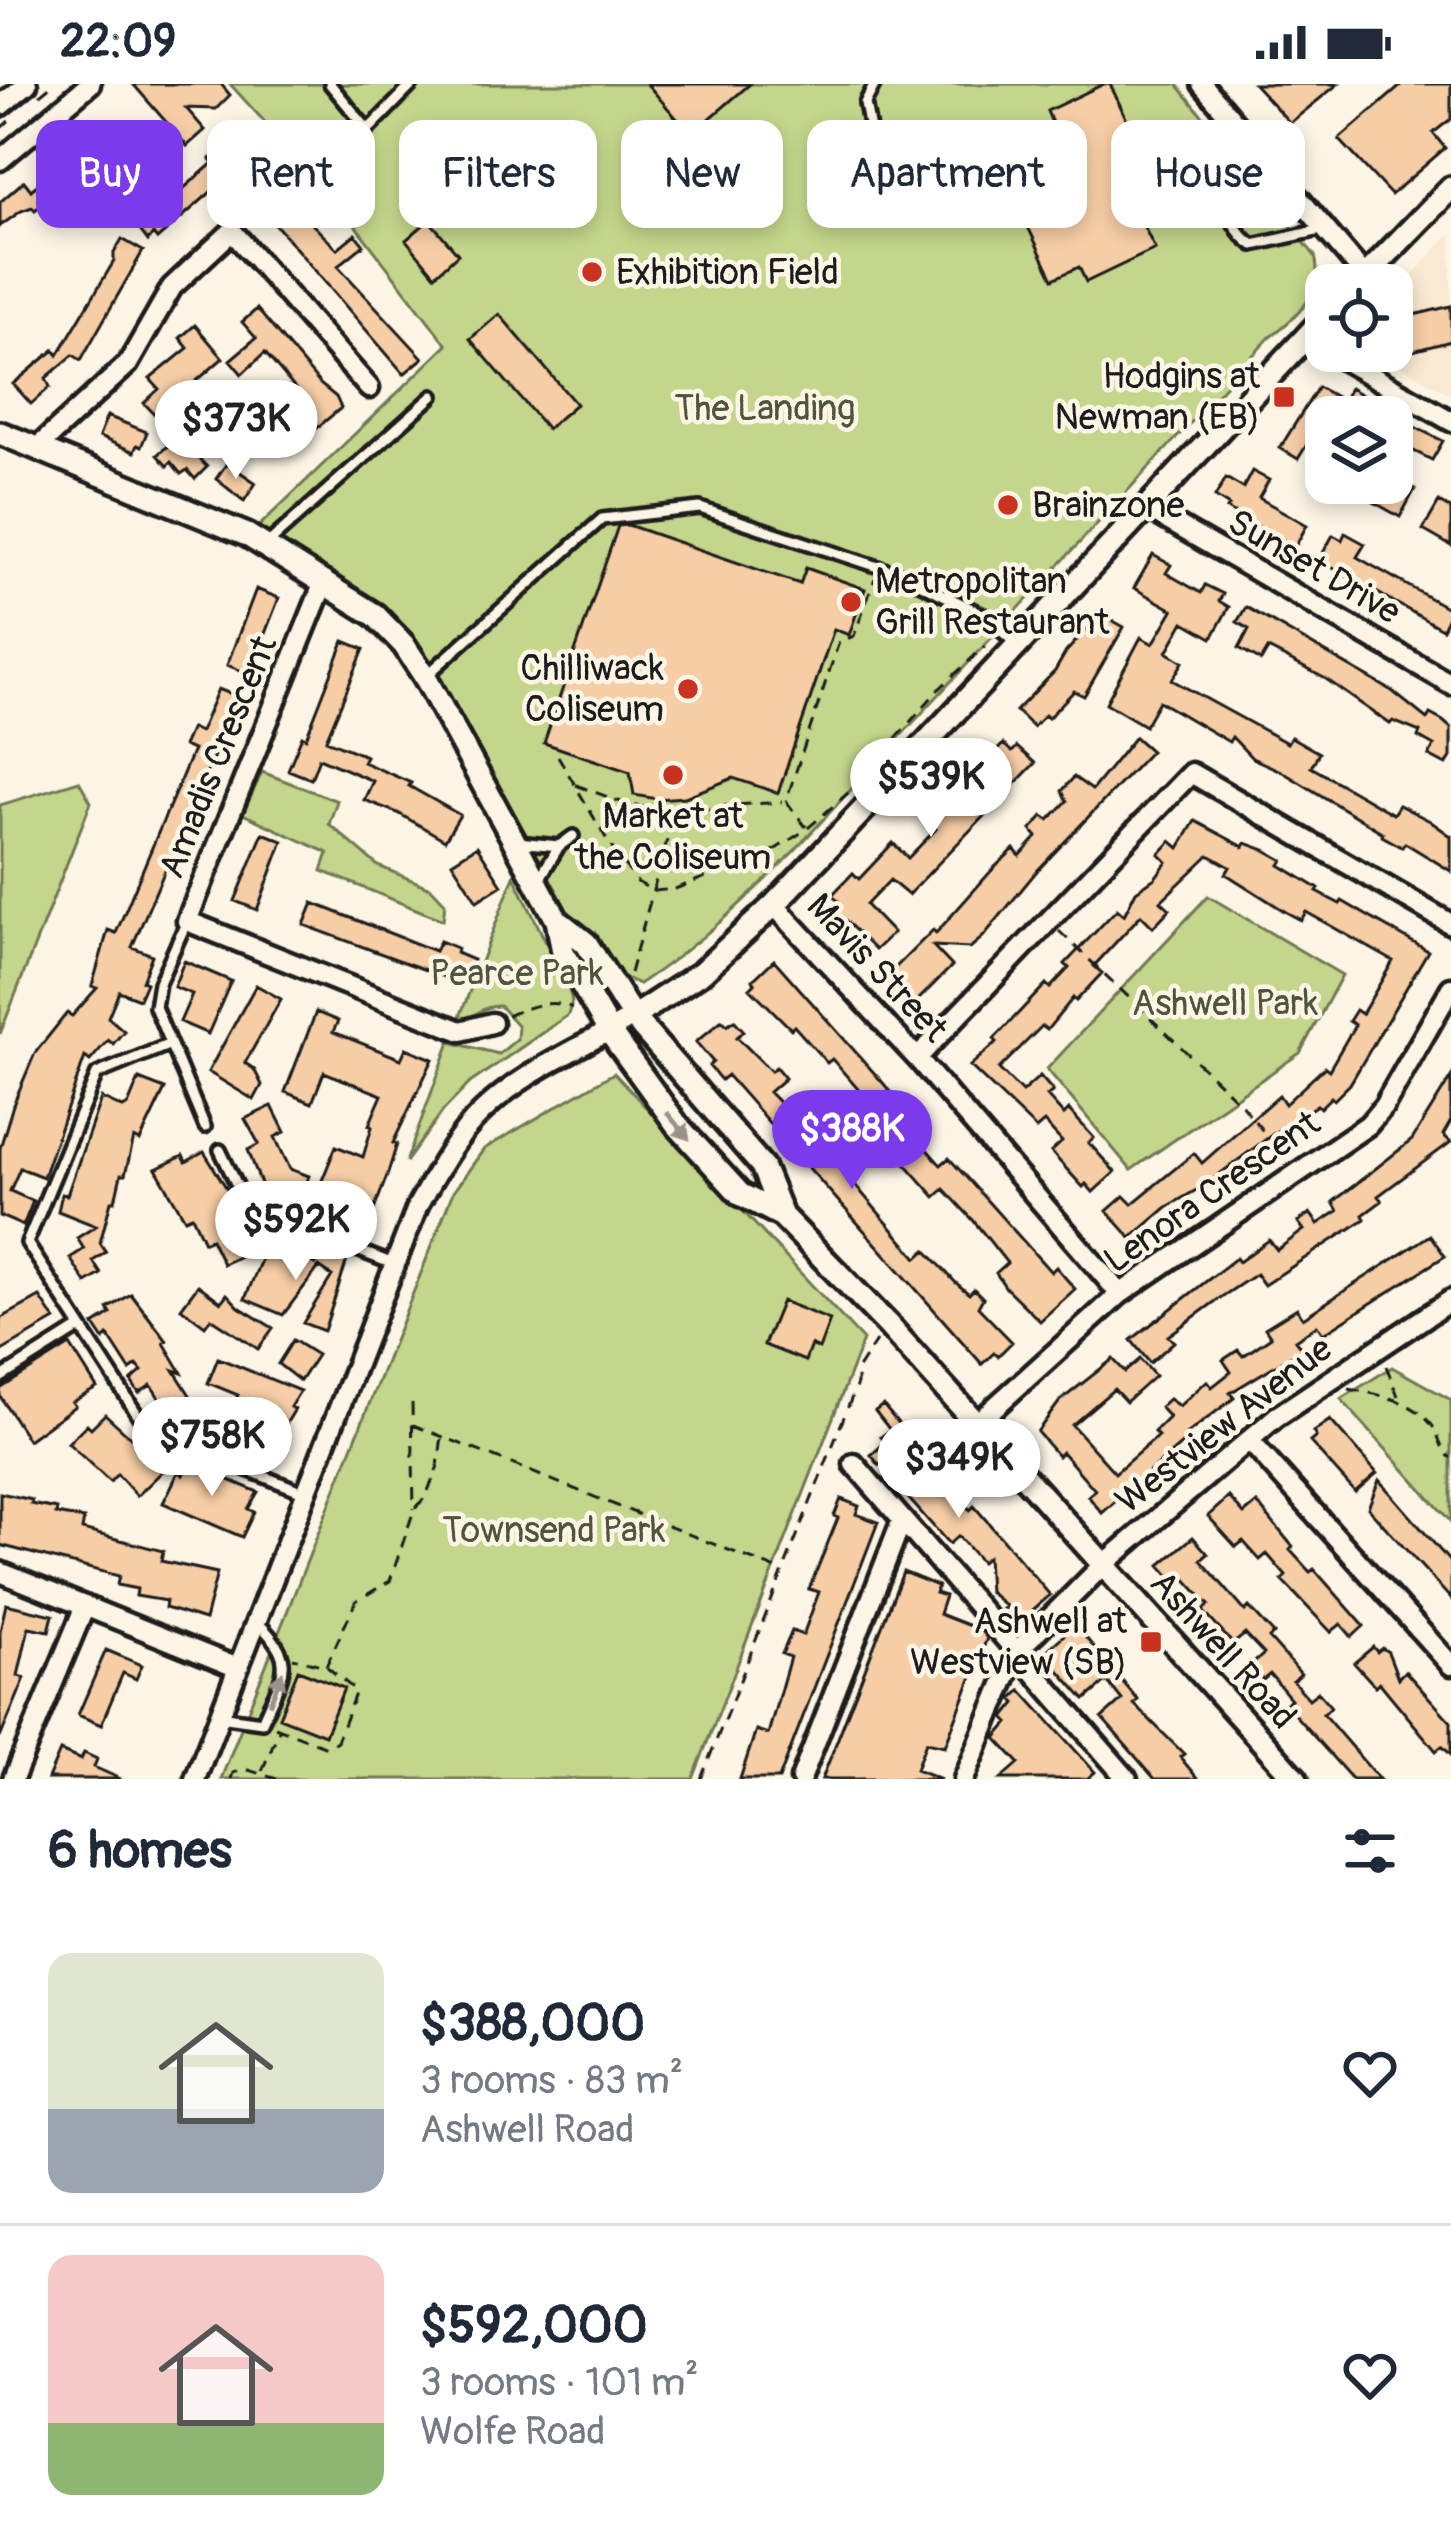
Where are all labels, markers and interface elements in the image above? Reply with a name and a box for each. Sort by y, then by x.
text: 22:09 [60,14,176,70]
chip: Buy [36,120,183,228]
chip: Rent [207,120,375,228]
chip: Filters [399,120,597,228]
chip: New [621,120,783,228]
chip: Apartment [807,120,1087,228]
chip: House [1111,120,1305,228]
place label: Exhibition Field [616,250,839,295]
marker: Exhibition Field [579,259,605,285]
map controls [1305,264,1413,504]
button: locate [1305,264,1413,372]
place label: Hodgins at Newman (EB) [1055,354,1260,440]
pin: $373K [152,380,320,482]
marker: Hodgins at Newman (EB) [1271,384,1297,410]
park label: The Landing [675,386,855,431]
text: $373K [182,394,290,443]
button: layers [1305,396,1413,504]
place label: Brainzone [1032,483,1184,528]
marker: Brainzone [995,492,1021,518]
street label: Sunset Drive [1220,500,1409,635]
place label: Metropolitan Grill Restaurant [875,559,1110,645]
marker: Metropolitan Grill Restaurant [838,589,864,615]
street label: Amadis Crescent [149,629,287,885]
place label: Chilliwack Coliseum [520,646,664,732]
marker: Chilliwack Coliseum [675,676,701,702]
pin: $539K [847,738,1015,840]
text: $539K [877,752,985,801]
marker: Market at the Coliseum [660,762,686,788]
place label: Market at the Coliseum [574,794,771,880]
street label: Mavis Street [797,884,957,1052]
park label: Pearce Park [430,951,604,996]
park label: Ashwell Park [1132,981,1318,1026]
pin: $388K [768,1090,936,1192]
street label: Lenora Crescent [1095,1101,1329,1283]
text: $388K [799,1104,905,1153]
one-way arrow [665,1111,691,1141]
pin: $592K [212,1181,380,1283]
text: $592K [242,1195,350,1244]
street label: Westview Avenue [1107,1326,1341,1523]
pin: $758K [128,1397,296,1499]
text: $758K [159,1411,265,1460]
pin: $349K [875,1419,1043,1521]
text: $349K [904,1433,1014,1482]
park label: Townsend Park [442,1508,666,1553]
street label: Ashwell Road [1140,1561,1306,1739]
place label: Ashwell at Westview (SB) [910,1599,1127,1685]
marker: Ashwell at Westview (SB) [1138,1629,1164,1655]
one-way arrow [267,1670,286,1706]
icon: filters [1337,1818,1403,1884]
text: 6 homes [48,1819,232,1883]
text: $388,000 [420,1992,645,2056]
icon: home [144,2001,288,2145]
icon: heart [1337,2040,1403,2106]
text: 3 rooms · 83 m² [420,2056,683,2105]
text: Ashwell Road [420,2105,634,2154]
text: $592,000 [420,2294,648,2358]
icon: home [144,2303,288,2447]
icon: heart [1337,2342,1403,2408]
text: 3 rooms · 101 m² [420,2358,699,2407]
text: Wolfe Road [420,2407,605,2456]

